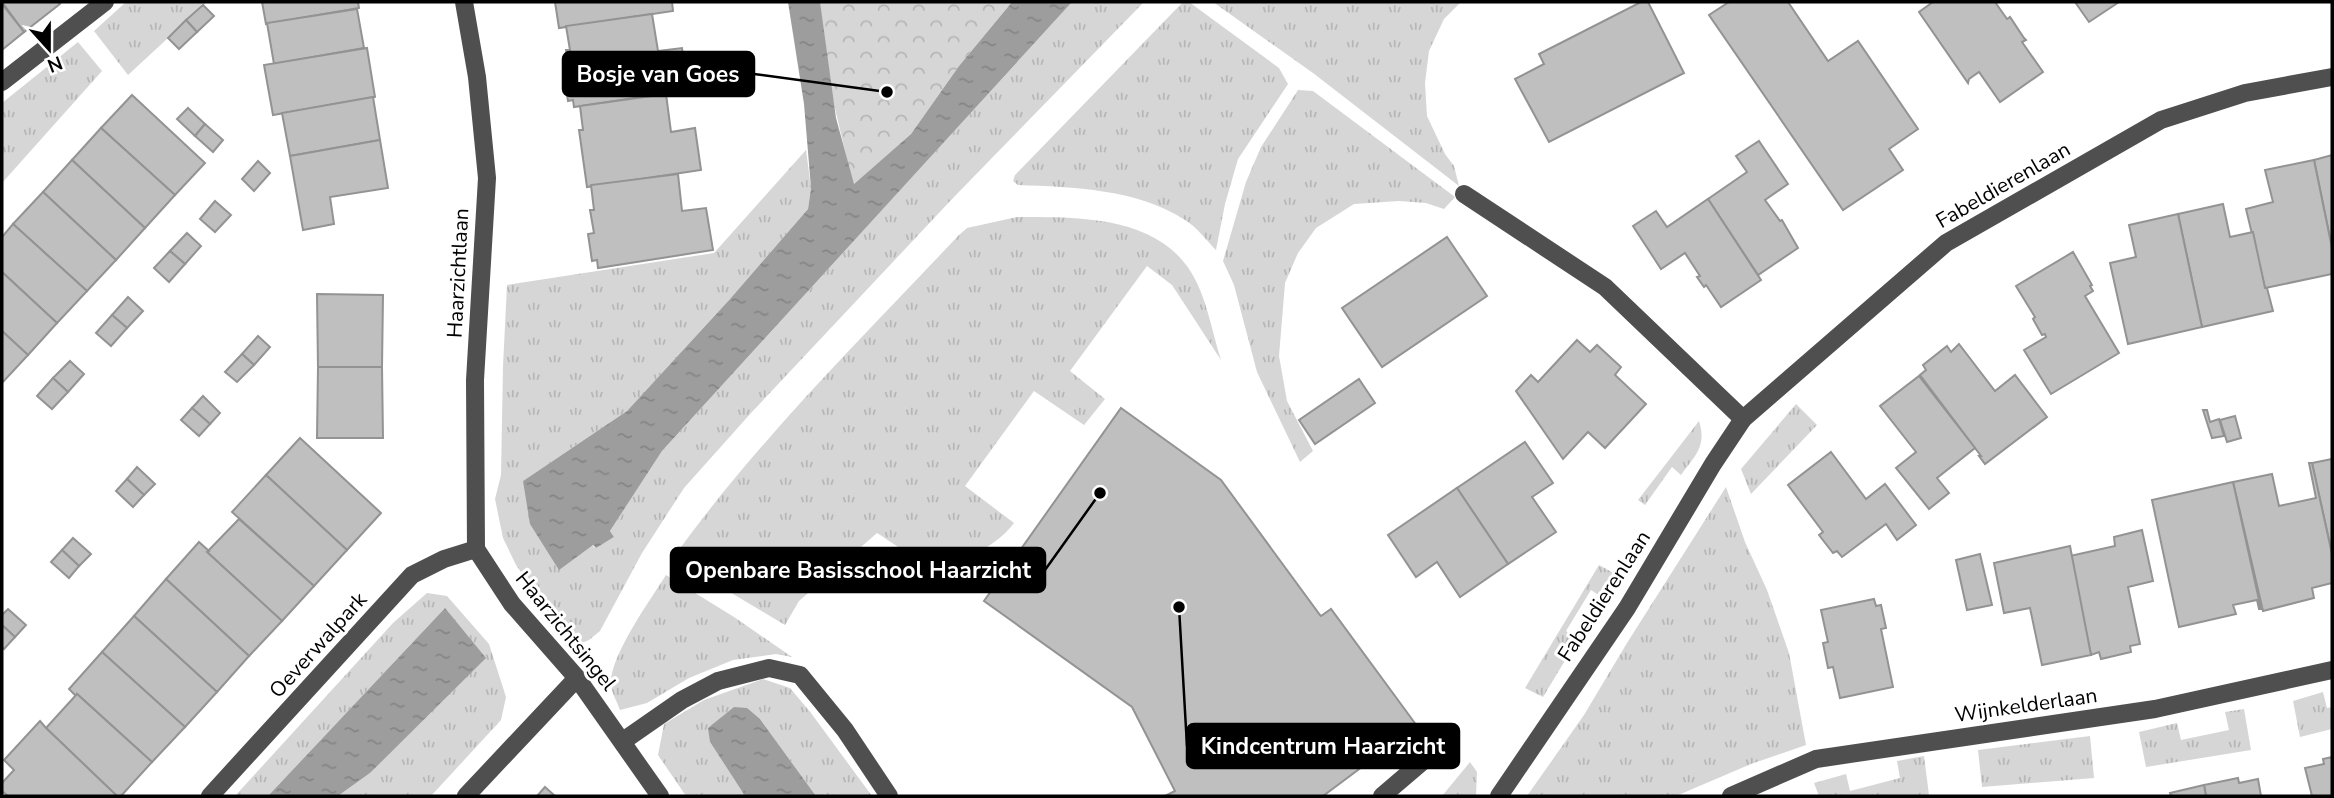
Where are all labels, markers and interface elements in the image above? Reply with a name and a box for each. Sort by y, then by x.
north arrow [14,14,84,84]
text: N [43,49,66,79]
callout: Bosje van Goes [563,52,754,96]
text: Bosje van Goes [577,59,739,90]
street label: Fabeldierenlaan [1931,135,2075,235]
street label: Haarzichtlaan [441,207,475,339]
street label: Fabeldierenlaan [1551,525,1657,667]
callout: Openbare Basisschool Haarzicht [671,548,1045,592]
text: Openbare Basisschool Haarzicht [685,555,1031,586]
street label: Haarzichtsingel [509,565,623,697]
street label: Oeverwalpark [263,586,373,704]
street label: Wijnkelderlaan [1953,681,2099,729]
callout: Kindcentrum Haarzicht [1187,724,1459,768]
text: Kindcentrum Haarzicht [1201,731,1445,762]

